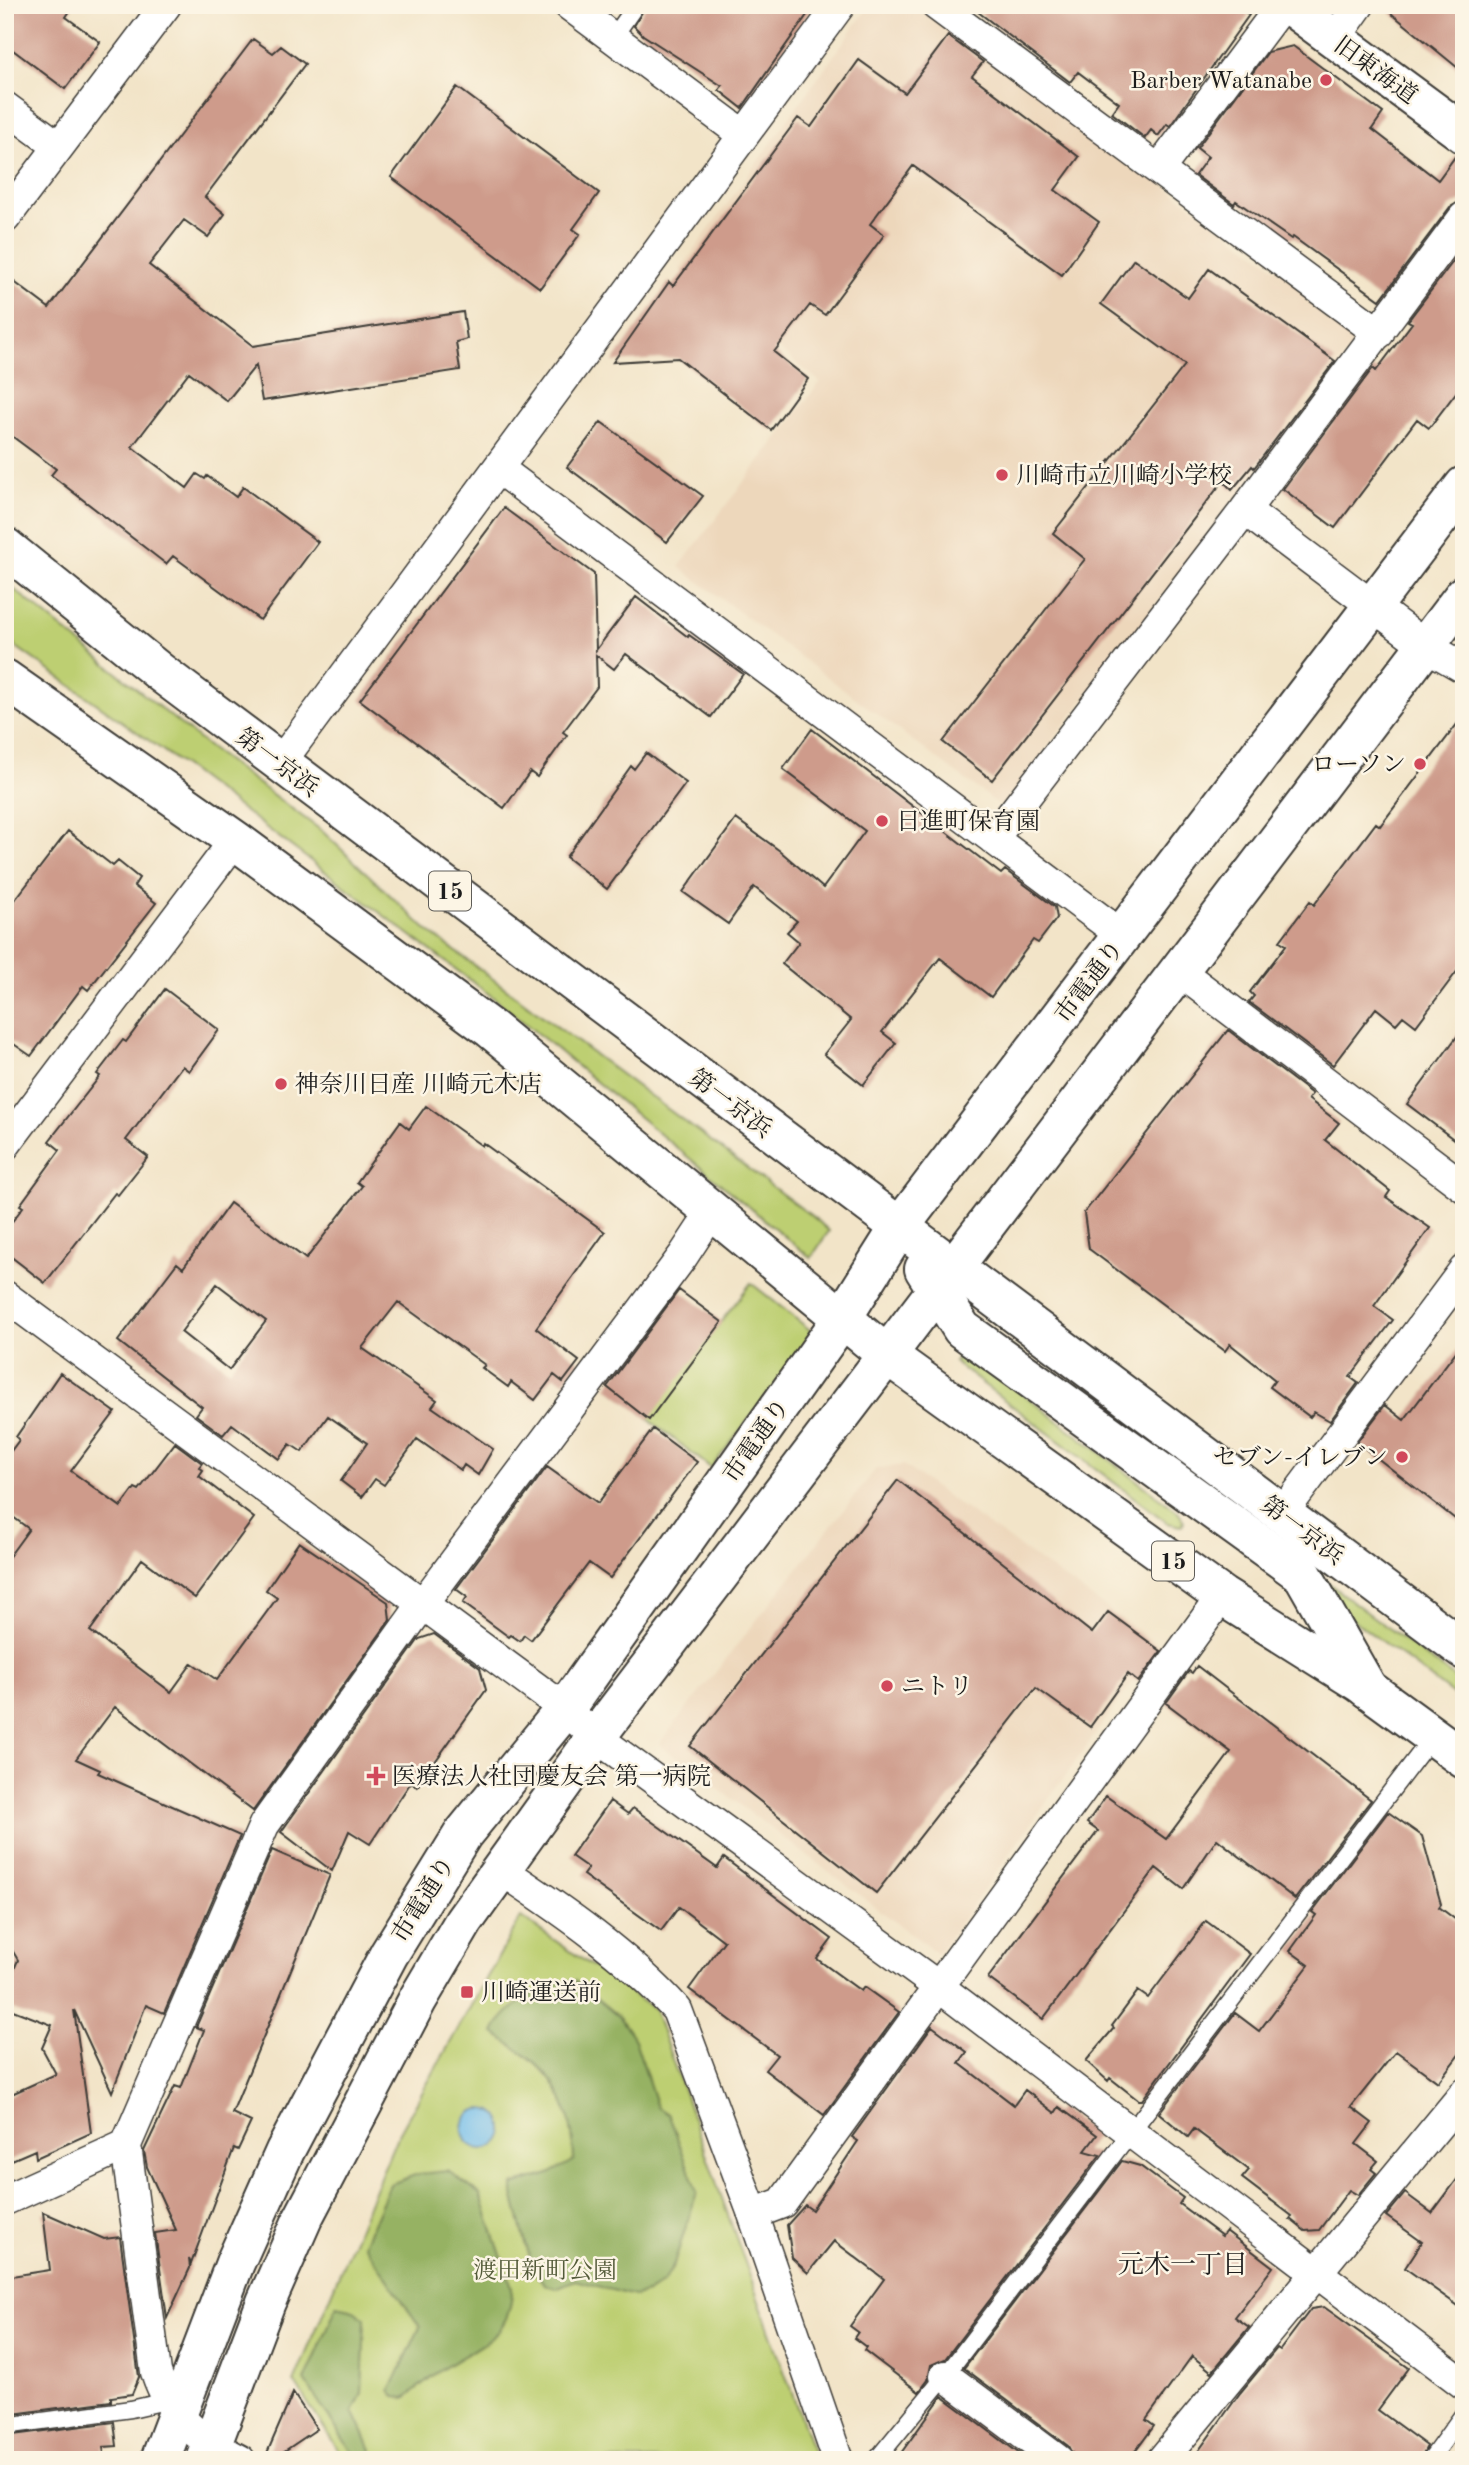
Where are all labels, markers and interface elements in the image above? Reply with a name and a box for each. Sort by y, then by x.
street label: 旧東海道 [1329,31,1422,110]
place label: Barber Watanabe [1130,70,1312,94]
marker: Barber Watanabe [1318,72,1334,88]
place label: 川崎市立川崎小学校 [1016,462,1232,489]
marker: 川崎市立川崎小学校 [994,467,1010,483]
street label: 第一京浜 [231,723,324,802]
place label: ローソン [1311,754,1406,778]
marker: ローソン [1412,756,1428,772]
place label: 日進町保育園 [896,808,1040,835]
marker: 日進町保育園 [874,813,890,829]
road number: 15 [429,872,471,911]
street label: 市電通り [1050,935,1129,1028]
street label: 第一京浜 [684,1064,777,1143]
place label: 神奈川日産 川崎元木店 [295,1071,542,1098]
marker: 神奈川日産 川崎元木店 [273,1076,289,1092]
street label: 市電通り [718,1393,795,1487]
place label: セブン-イレブン [1213,1445,1388,1471]
marker: セブン-イレブン [1394,1449,1410,1465]
street label: 第一京浜 [1256,1491,1349,1570]
road number: 15 [1152,1542,1194,1580]
place label: ニトリ [901,1675,973,1700]
marker: ニトリ [879,1678,895,1694]
place label: 医療法人社団慶友会 第一病院 [392,1763,711,1790]
marker: 医療法人社団慶友会 第一病院 [366,1766,386,1786]
street label: 市電通り [387,1851,460,1947]
place label: 川崎運送前 [481,1979,601,2006]
marker: 川崎運送前 [459,1984,475,2000]
district label: 元木一丁目 [1118,2251,1248,2279]
park label: 渡田新町公園 [473,2257,617,2284]

